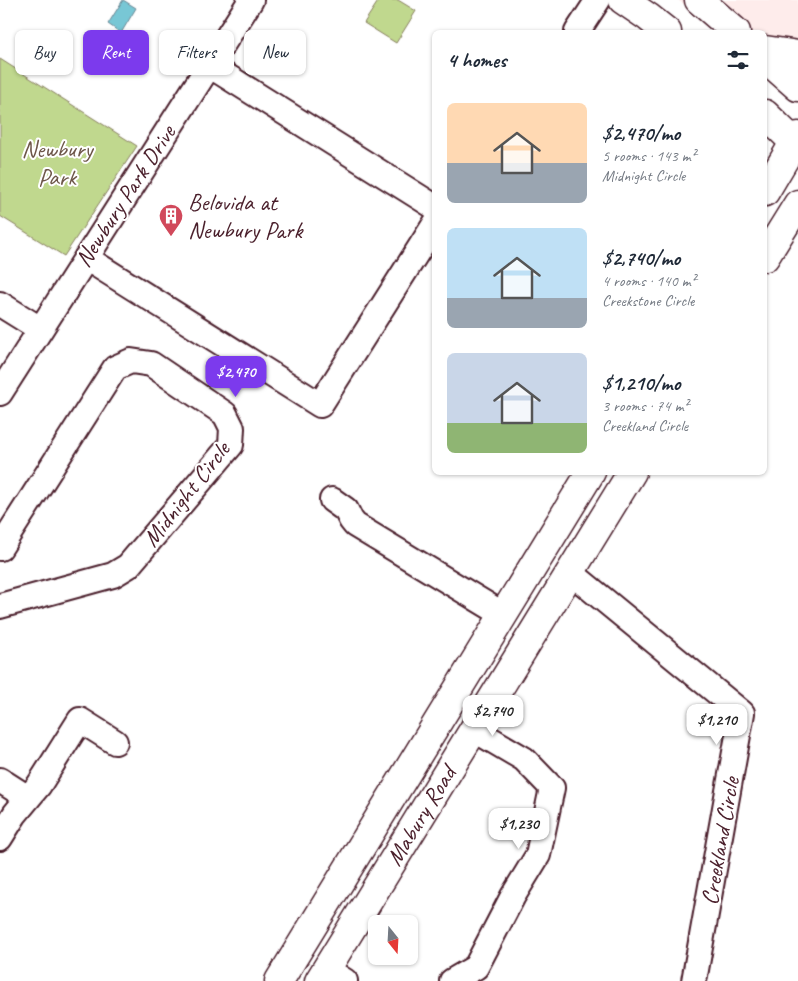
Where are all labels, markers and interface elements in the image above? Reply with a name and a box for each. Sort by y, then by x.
chip: Buy [15,30,73,75]
chip: Rent [83,30,149,75]
chip: Filters [159,30,234,75]
chip: New [244,30,306,75]
icon: filters [724,46,752,74]
text: 4 homes [447,47,506,73]
street label: Newbury Park Drive [68,118,183,272]
text: $2,470/mo [602,120,680,146]
icon: home [487,123,547,183]
park label: Newbury Park [22,134,94,192]
text: 5 rooms · 143 m² [602,146,696,166]
text: Midnight Circle [602,166,685,186]
place label: Belovida at Newbury Park [188,187,304,245]
building icon: Belovida at Newbury Park [158,203,184,237]
text: $2,740/mo [602,245,680,271]
icon: home [487,248,547,308]
text: 4 rooms · 140 m² [602,271,696,291]
text: Creekstone Circle [602,291,694,311]
pin: $2,470 [195,356,277,398]
text: $2,470 [216,362,256,382]
text: $1,210/mo [602,370,680,396]
icon: home [487,373,547,433]
text: 3 rooms · 74 m² [602,396,688,416]
text: Creekland Circle [602,416,688,436]
street label: Midnight Circle [136,434,238,552]
pin: $2,740 [452,694,534,737]
text: $2,740 [473,701,513,721]
pin: $1,210 [676,704,758,746]
text: $1,210 [697,710,737,730]
street label: Mabury Road [379,758,464,871]
street label: Creekland Circle [694,773,746,907]
pin: $1,230 [478,808,560,850]
text: $1,230 [499,814,539,834]
north arrow [368,915,418,965]
map controls [368,915,418,965]

